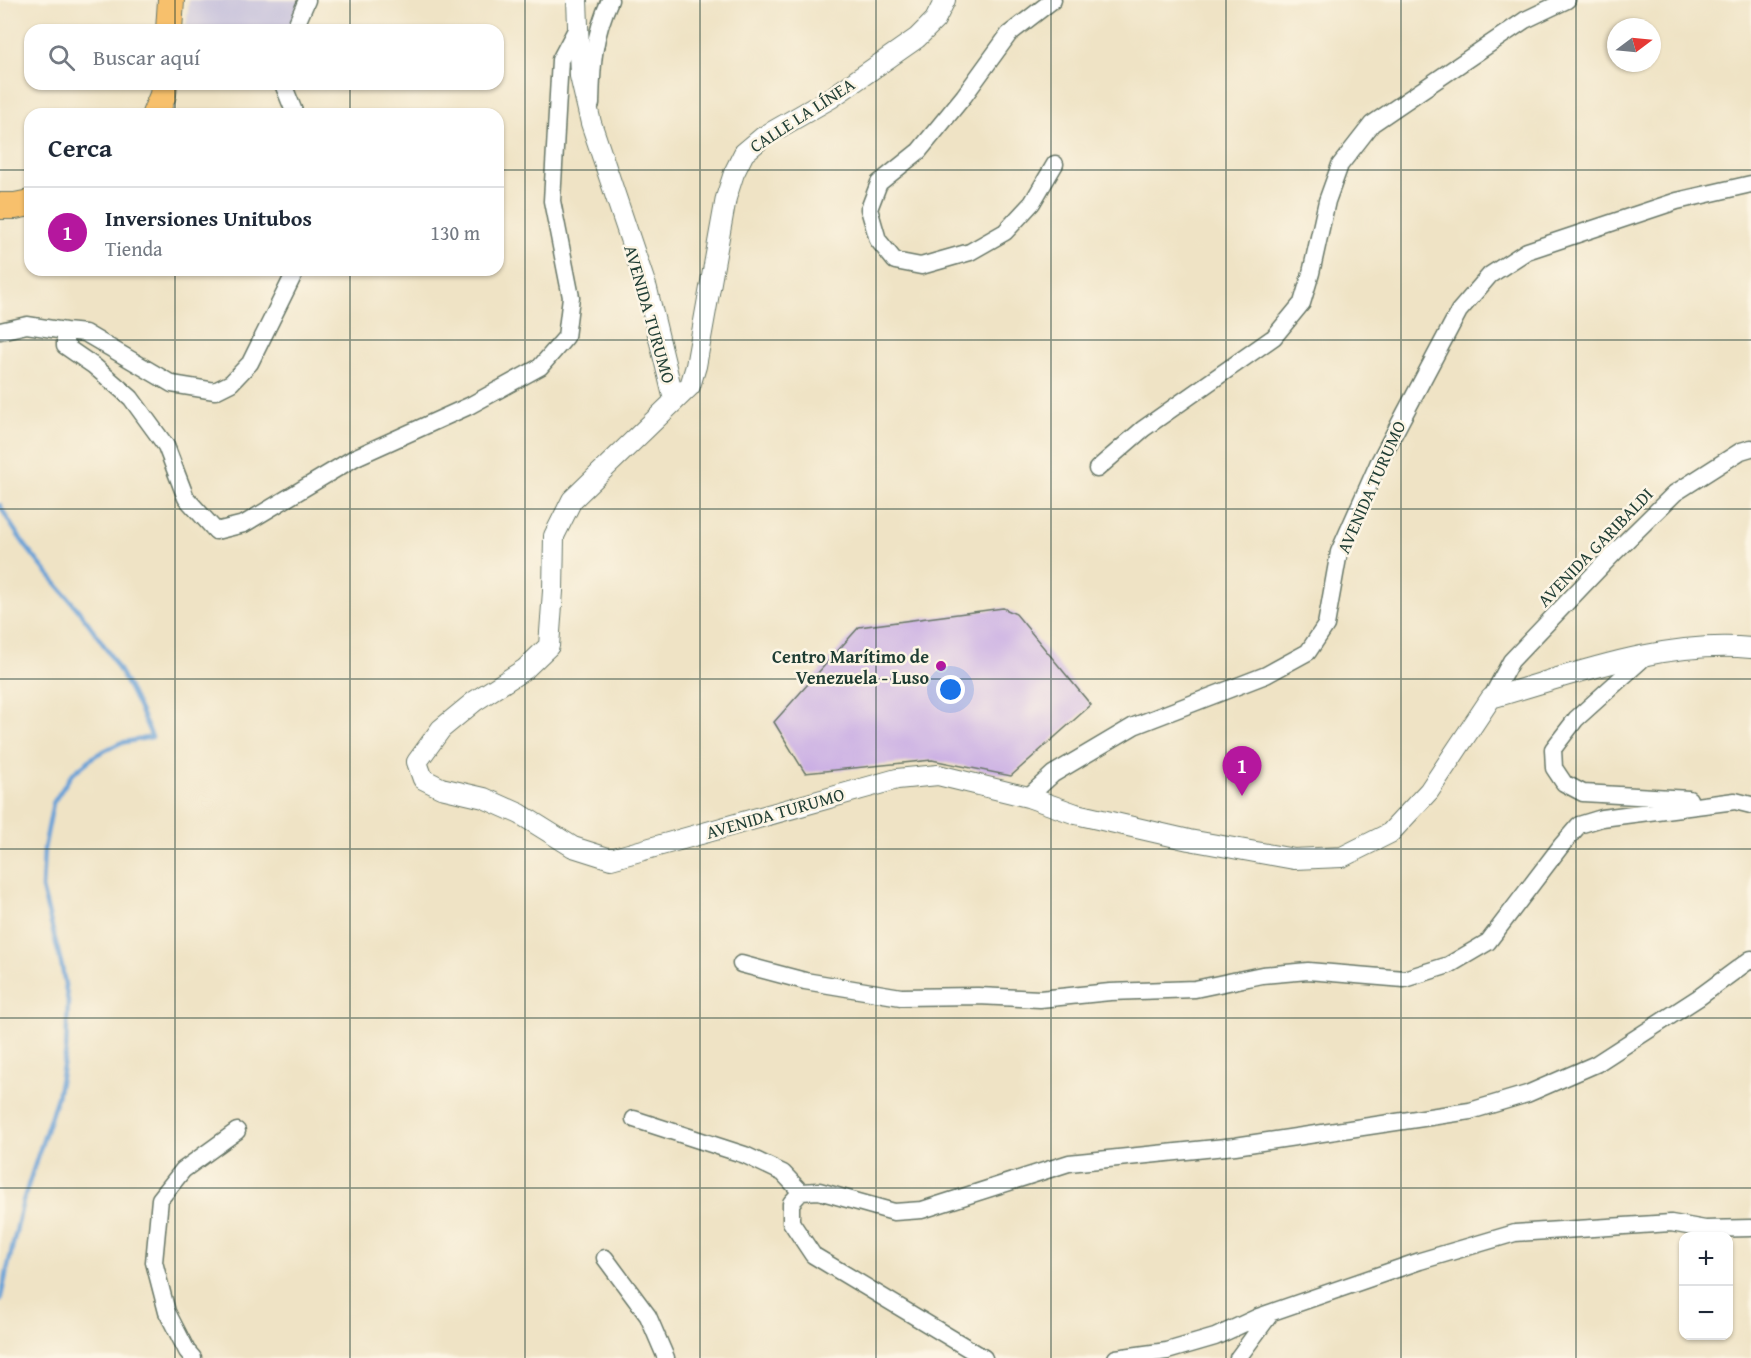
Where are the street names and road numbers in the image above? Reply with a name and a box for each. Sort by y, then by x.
street label: CALLE LA LÍNEA [744,71,860,159]
street label: AVENIDA TURUMO [617,242,683,386]
street label: AVENIDA TURUMO [1330,416,1412,558]
street label: AVENIDA GARIBALDI [1531,481,1659,613]
street label: AVENIDA TURUMO [703,780,847,846]

